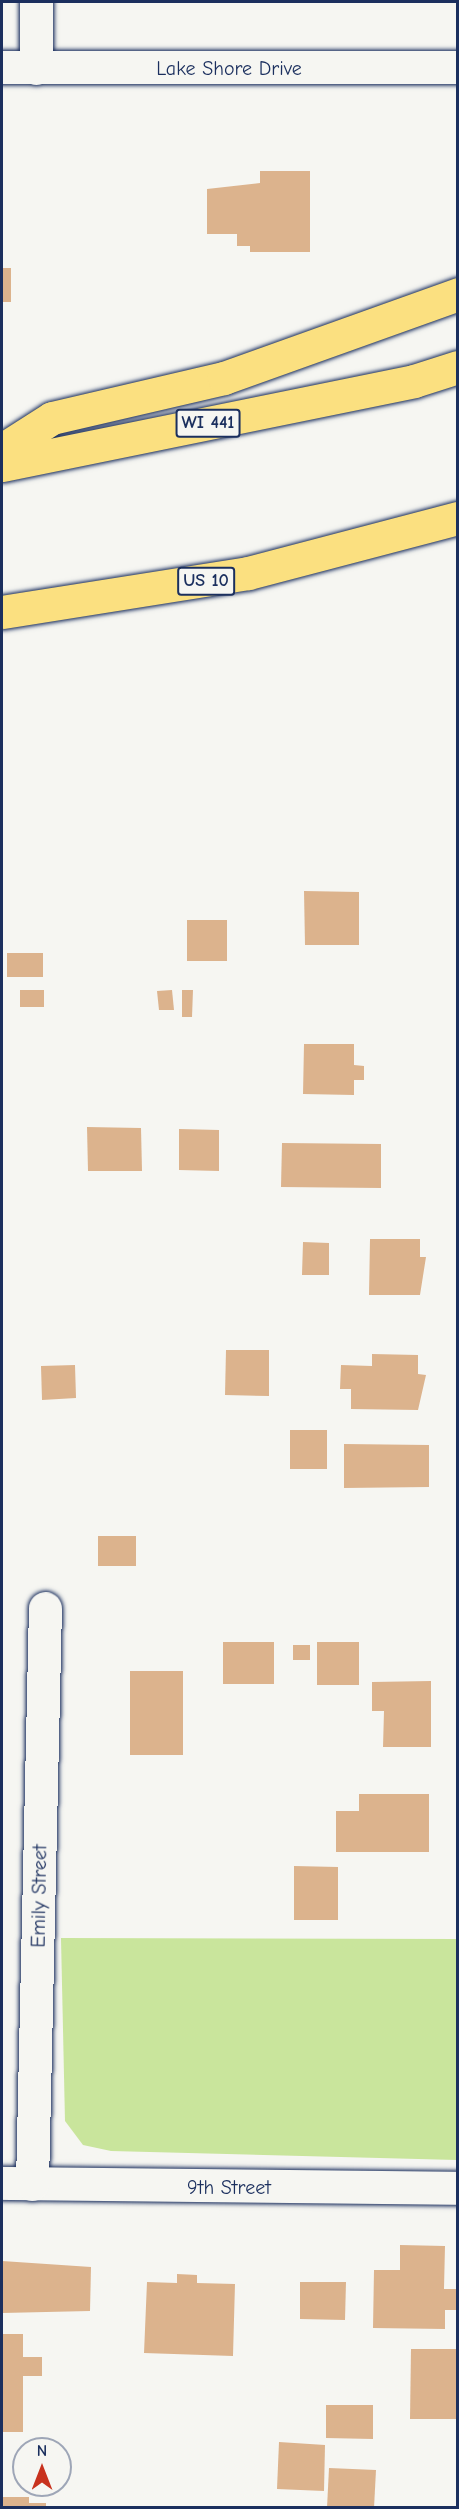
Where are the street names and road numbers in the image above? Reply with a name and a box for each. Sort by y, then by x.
street label: Lake Shore Drive [156,56,302,80]
road number: WI 441 [175,408,241,438]
road number: US 10 [176,566,236,596]
street label: Emily Street [26,1844,52,1948]
street label: 9th Street [187,2175,271,2199]

